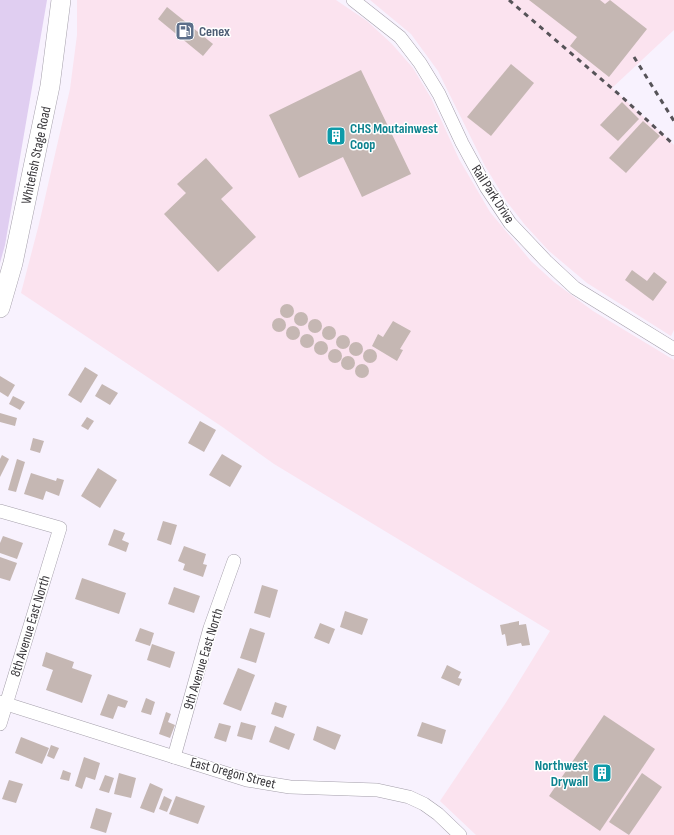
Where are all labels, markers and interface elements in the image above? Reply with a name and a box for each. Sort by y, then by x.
fuel station icon: Cenex [174,20,196,42]
place label: Cenex [199,23,230,40]
street label: Whitefish Stage Road [17,105,54,206]
place label: CHS Moutainwest Coop [350,120,438,153]
building icon: CHS Moutainwest Coop [325,125,347,147]
street label: Rail Park Drive [468,162,518,226]
street label: 8th Avenue East North [7,573,53,679]
street label: 9th Avenue East North [180,606,226,712]
street label: East Oregon Street [188,753,278,793]
place label: Northwest Drywall [535,757,588,790]
building icon: Northwest Drywall [591,762,613,784]

